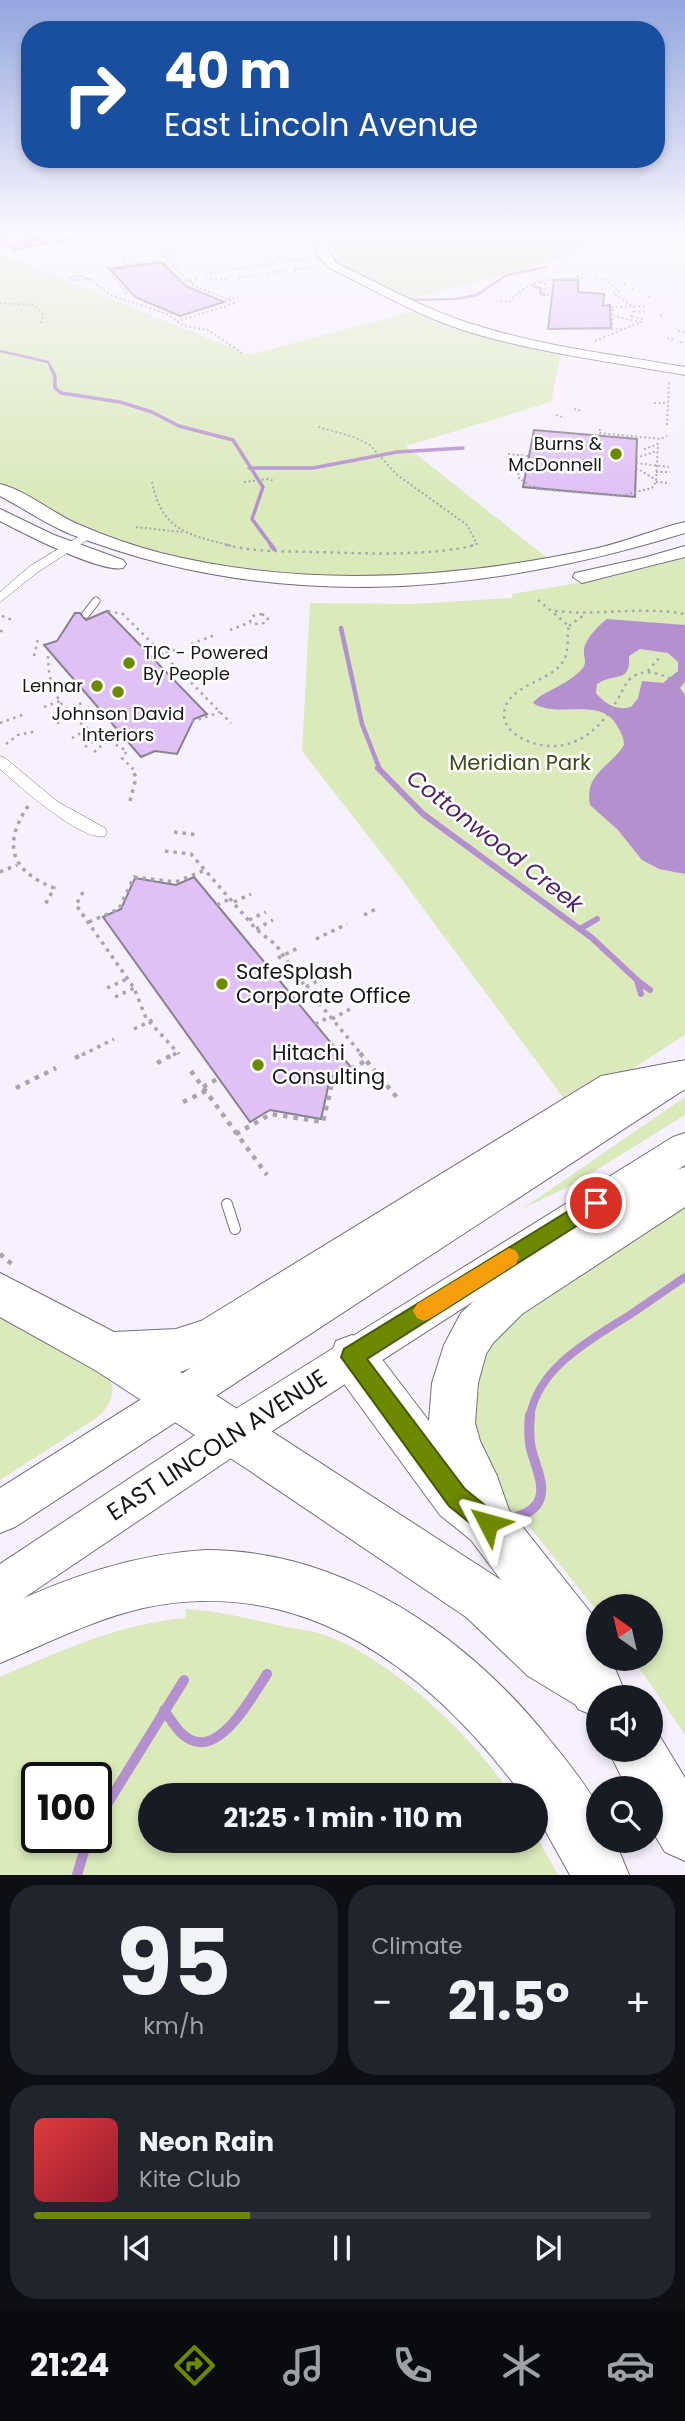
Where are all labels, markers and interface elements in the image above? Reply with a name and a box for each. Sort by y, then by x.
text: 40 m [164,37,291,105]
icon: right [49,49,140,140]
text: East Lincoln Avenue [164,102,478,147]
place label: Burns & McDonnell [508,431,603,477]
marker: Burns & McDonnell [608,446,624,462]
place label: TIC - Powered By People [143,640,269,686]
marker: TIC - Powered By People [121,655,137,671]
place label: Lennar [22,673,83,698]
marker: Lennar [89,678,105,694]
marker: Johnson David Interiors [110,684,126,700]
place label: Johnson David Interiors [52,701,184,747]
park label: Meridian Park [449,748,591,777]
water label: Cottonwood Creek [400,762,591,921]
place label: SafeSplash Corporate Office [236,957,411,1010]
marker: SafeSplash Corporate Office [214,976,230,992]
place label: Hitachi Consulting [272,1038,385,1091]
marker: Hitachi Consulting [250,1057,266,1073]
pin [566,1173,626,1233]
icon: arrive [577,1184,615,1222]
street label: EAST LINCOLN AVENUE [100,1361,333,1528]
position arrow [451,1486,525,1560]
north arrow [586,1594,663,1671]
map controls [586,1594,663,1853]
button: sound [586,1685,663,1762]
speed limit sign: 100 [21,1762,112,1853]
button: search [586,1776,663,1853]
text: 21:25 · 1 min · 110 m [224,1800,462,1836]
text: 95 [116,1899,231,2027]
text: Climate [372,1930,462,1962]
text: 21.5° [448,1965,570,2038]
text: − [372,1976,392,2029]
text: + [625,1976,651,2029]
text: km/h [143,2010,204,2042]
text: Neon Rain [139,2124,274,2160]
text: Kite Club [139,2163,241,2195]
icon: previous [118,2229,156,2267]
icon: pause [323,2229,361,2267]
icon: next [529,2229,567,2267]
icon: directions [170,2341,219,2390]
icon: music [279,2341,328,2390]
icon: phone [388,2341,437,2390]
icon: climate [497,2341,546,2390]
icon: car [606,2341,655,2390]
text: 21:24 [30,2342,109,2387]

